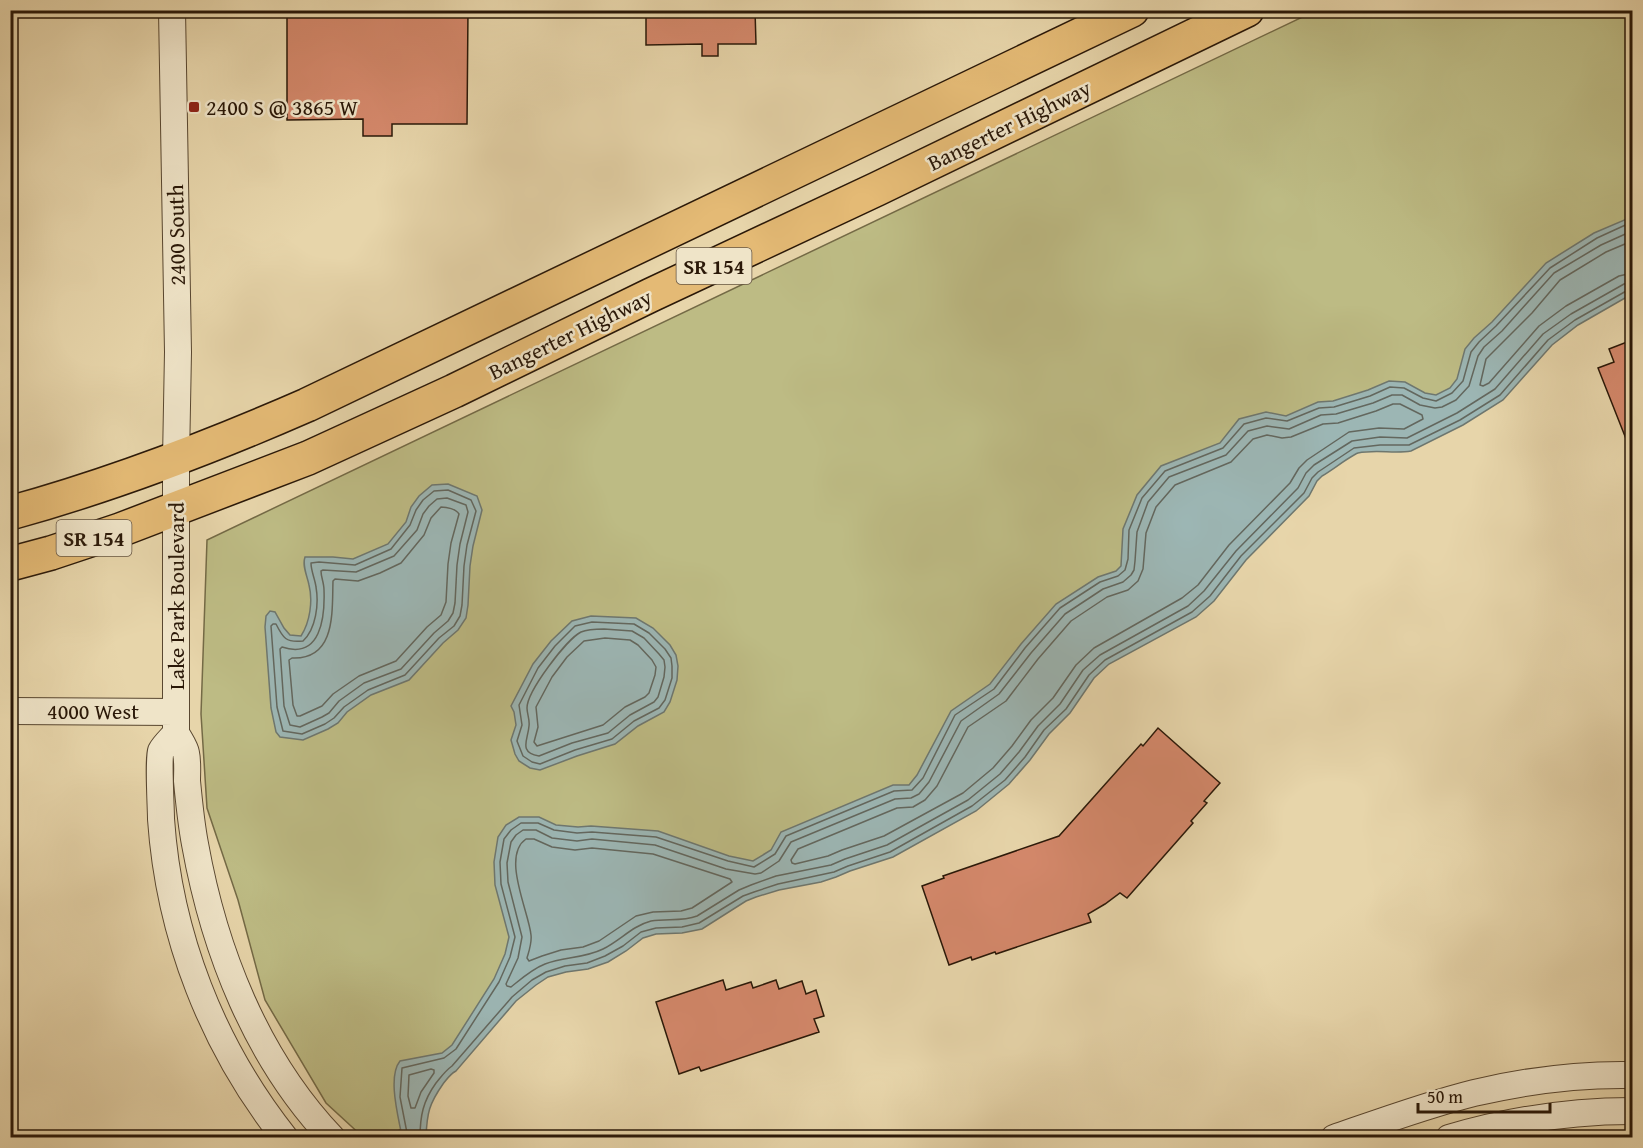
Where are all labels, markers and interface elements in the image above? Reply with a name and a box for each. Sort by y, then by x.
street label: Bangerter Highway [922,72,1096,178]
place label: 2400 S @ 3865 W [206,91,358,123]
marker: 2400 S @ 3865 W [187,100,201,114]
street label: 2400 South [159,183,193,286]
road number: SR 154 [676,248,752,284]
street label: Bangerter Highway [483,281,657,387]
street label: Lake Park Boulevard [160,502,192,690]
road number: SR 154 [56,520,132,556]
street label: 4000 West [47,695,139,727]
scale bar [1418,1076,1550,1114]
text: 50 m [1427,1083,1463,1110]

